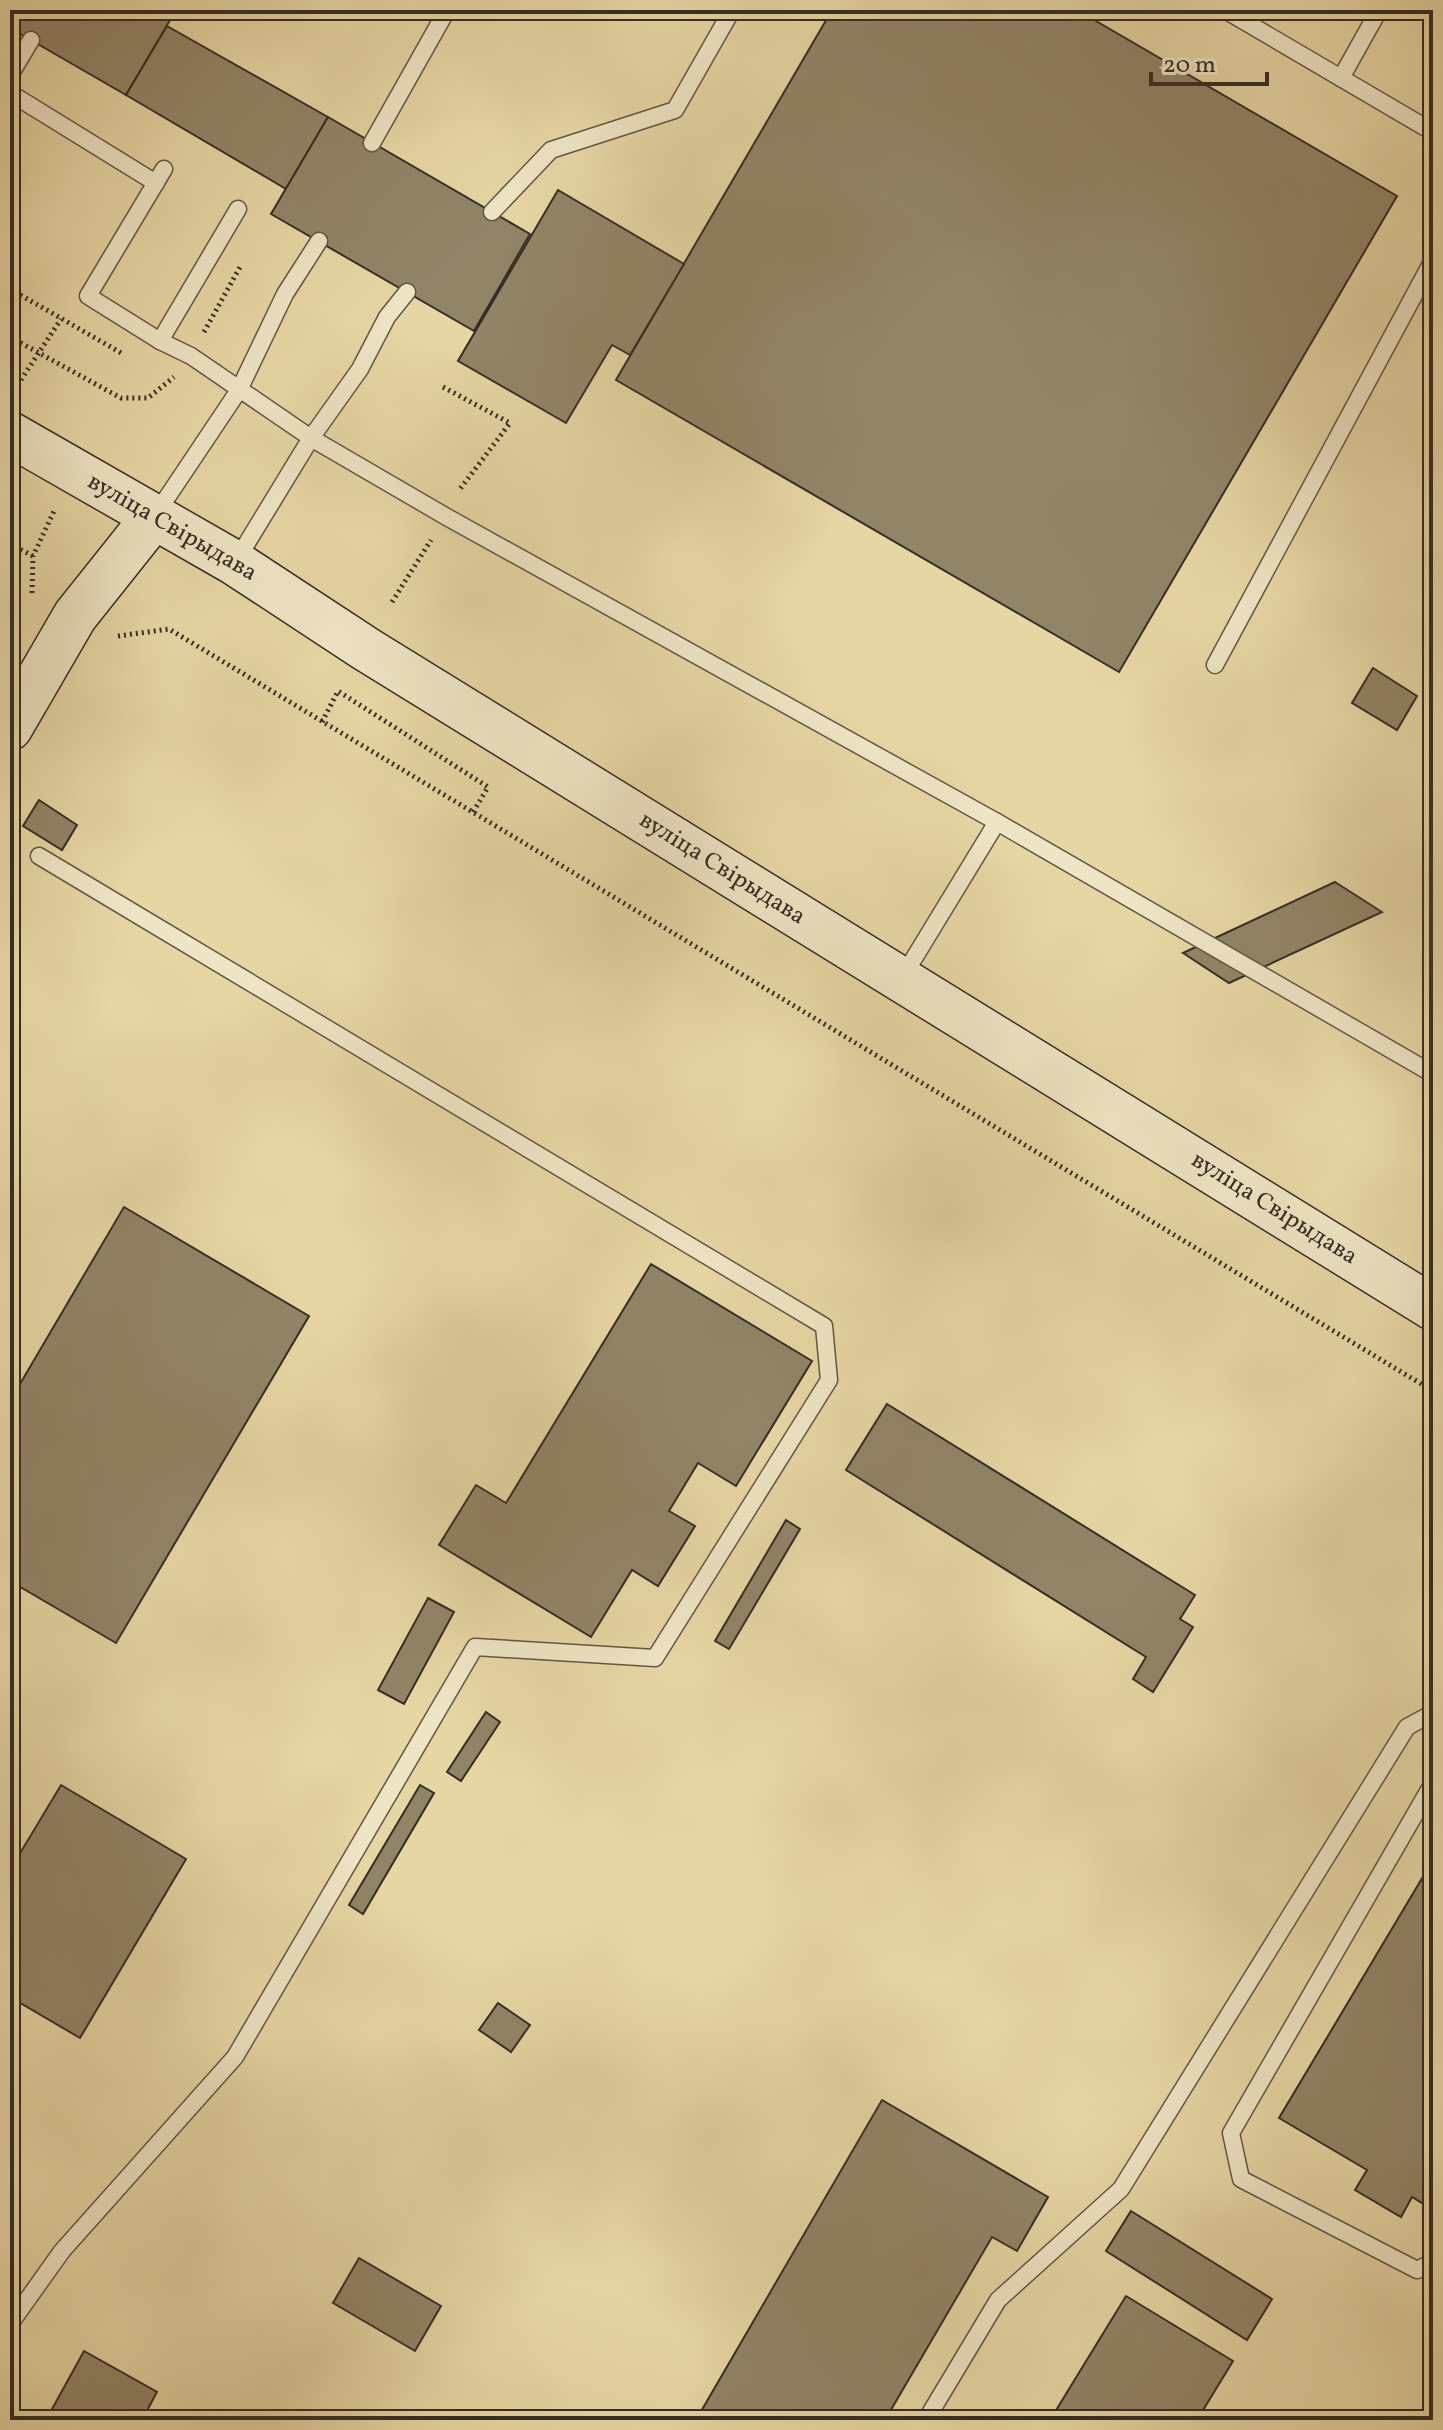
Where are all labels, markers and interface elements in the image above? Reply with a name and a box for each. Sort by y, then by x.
scale bar [1151,36,1267,86]
text: 20 m [1163,49,1216,83]
street label: вуліца Свірыдава [81,466,263,590]
street label: вуліца Свірыдава [632,804,812,934]
street label: вуліца Свірыдава [1184,1144,1364,1274]

